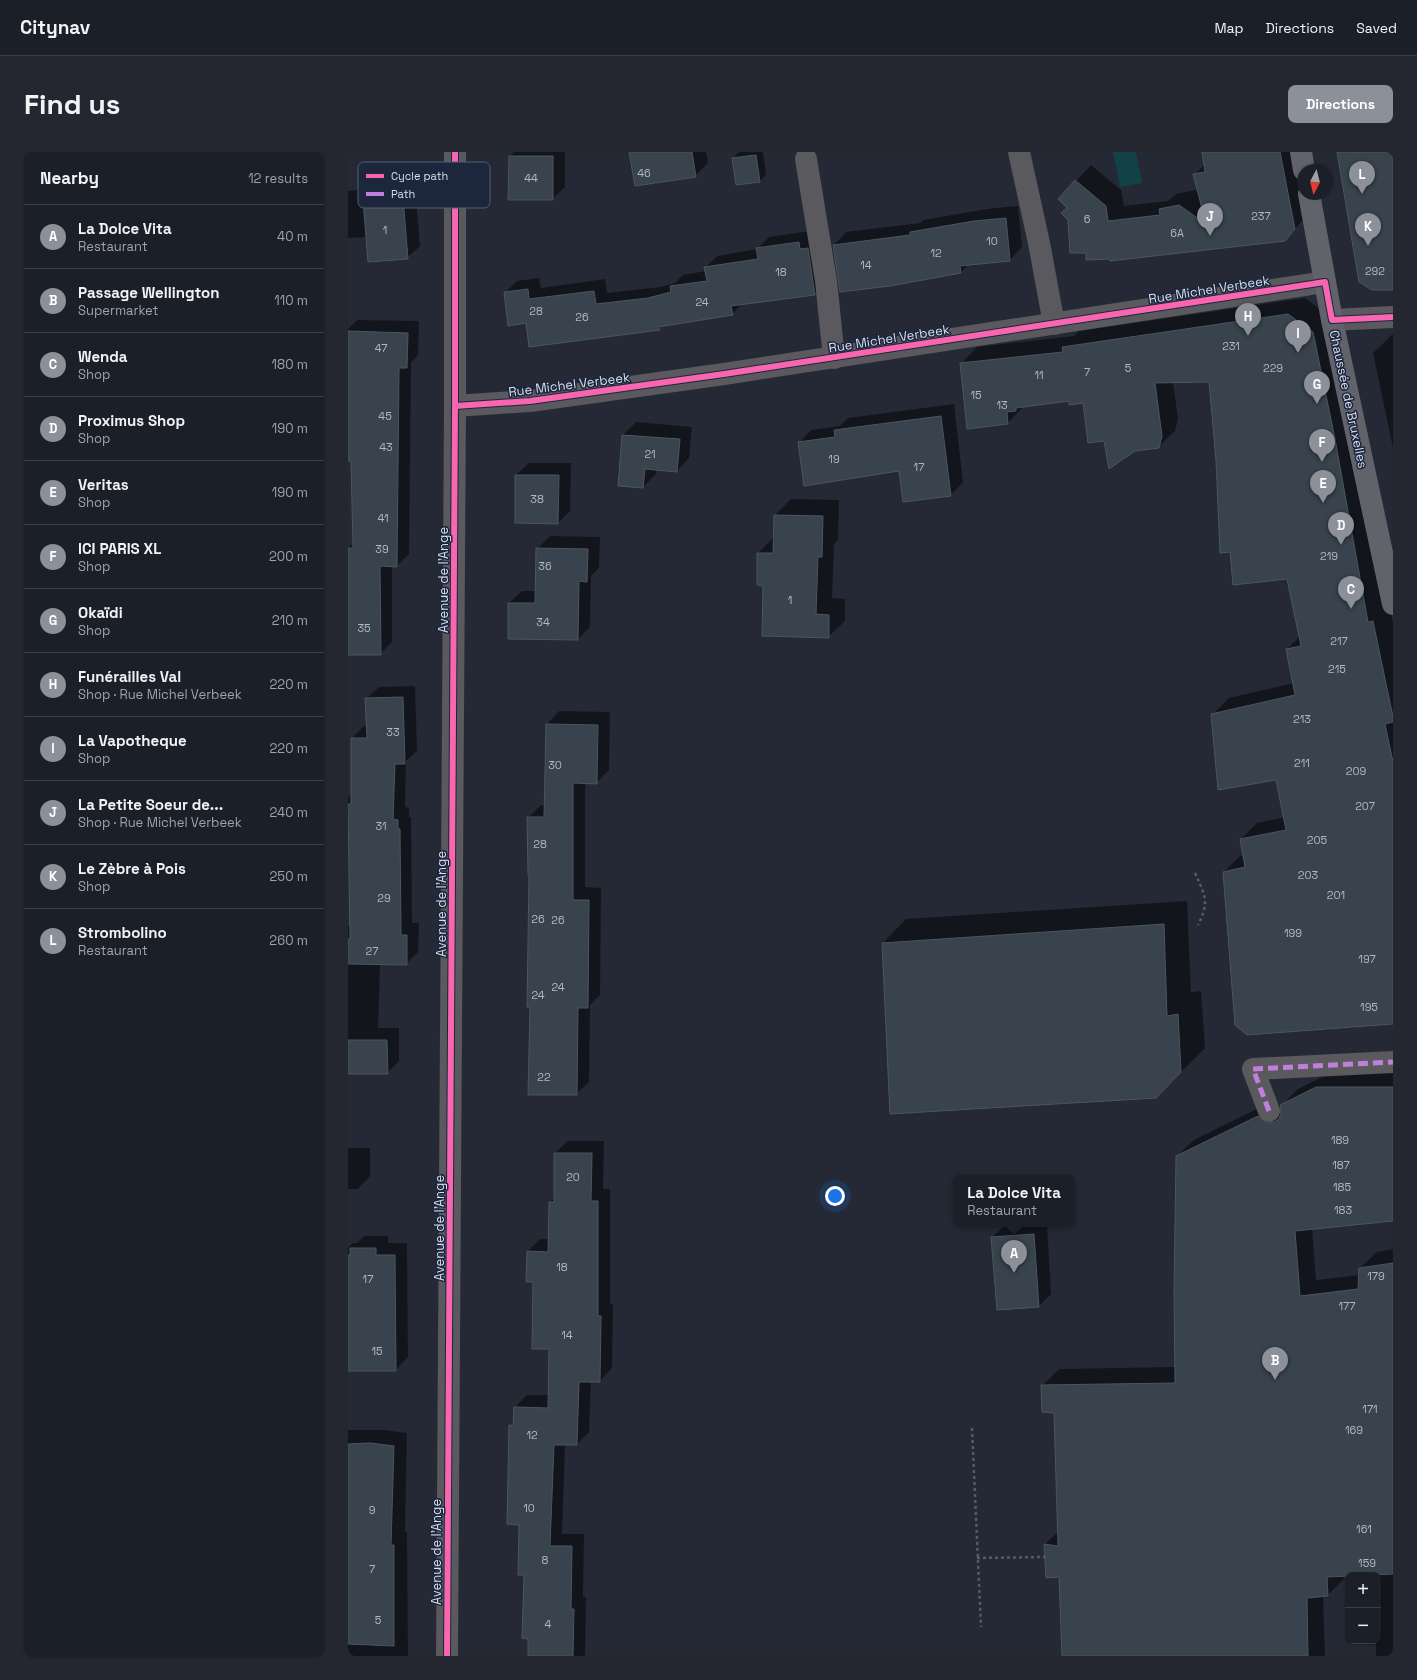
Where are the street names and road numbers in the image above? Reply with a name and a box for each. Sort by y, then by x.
street label: Rue Michel Verbeek [1147,272,1271,307]
street label: Rue Michel Verbeek [827,321,951,356]
street label: Chaussée de Bruxelles [1326,328,1371,470]
street label: Rue Michel Verbeek [507,369,631,400]
street label: Avenue de l'Ange [435,527,452,633]
street label: Avenue de l'Ange [433,851,450,957]
street label: Avenue de l'Ange [431,1175,448,1281]
street label: Avenue de l'Ange [428,1499,445,1605]

